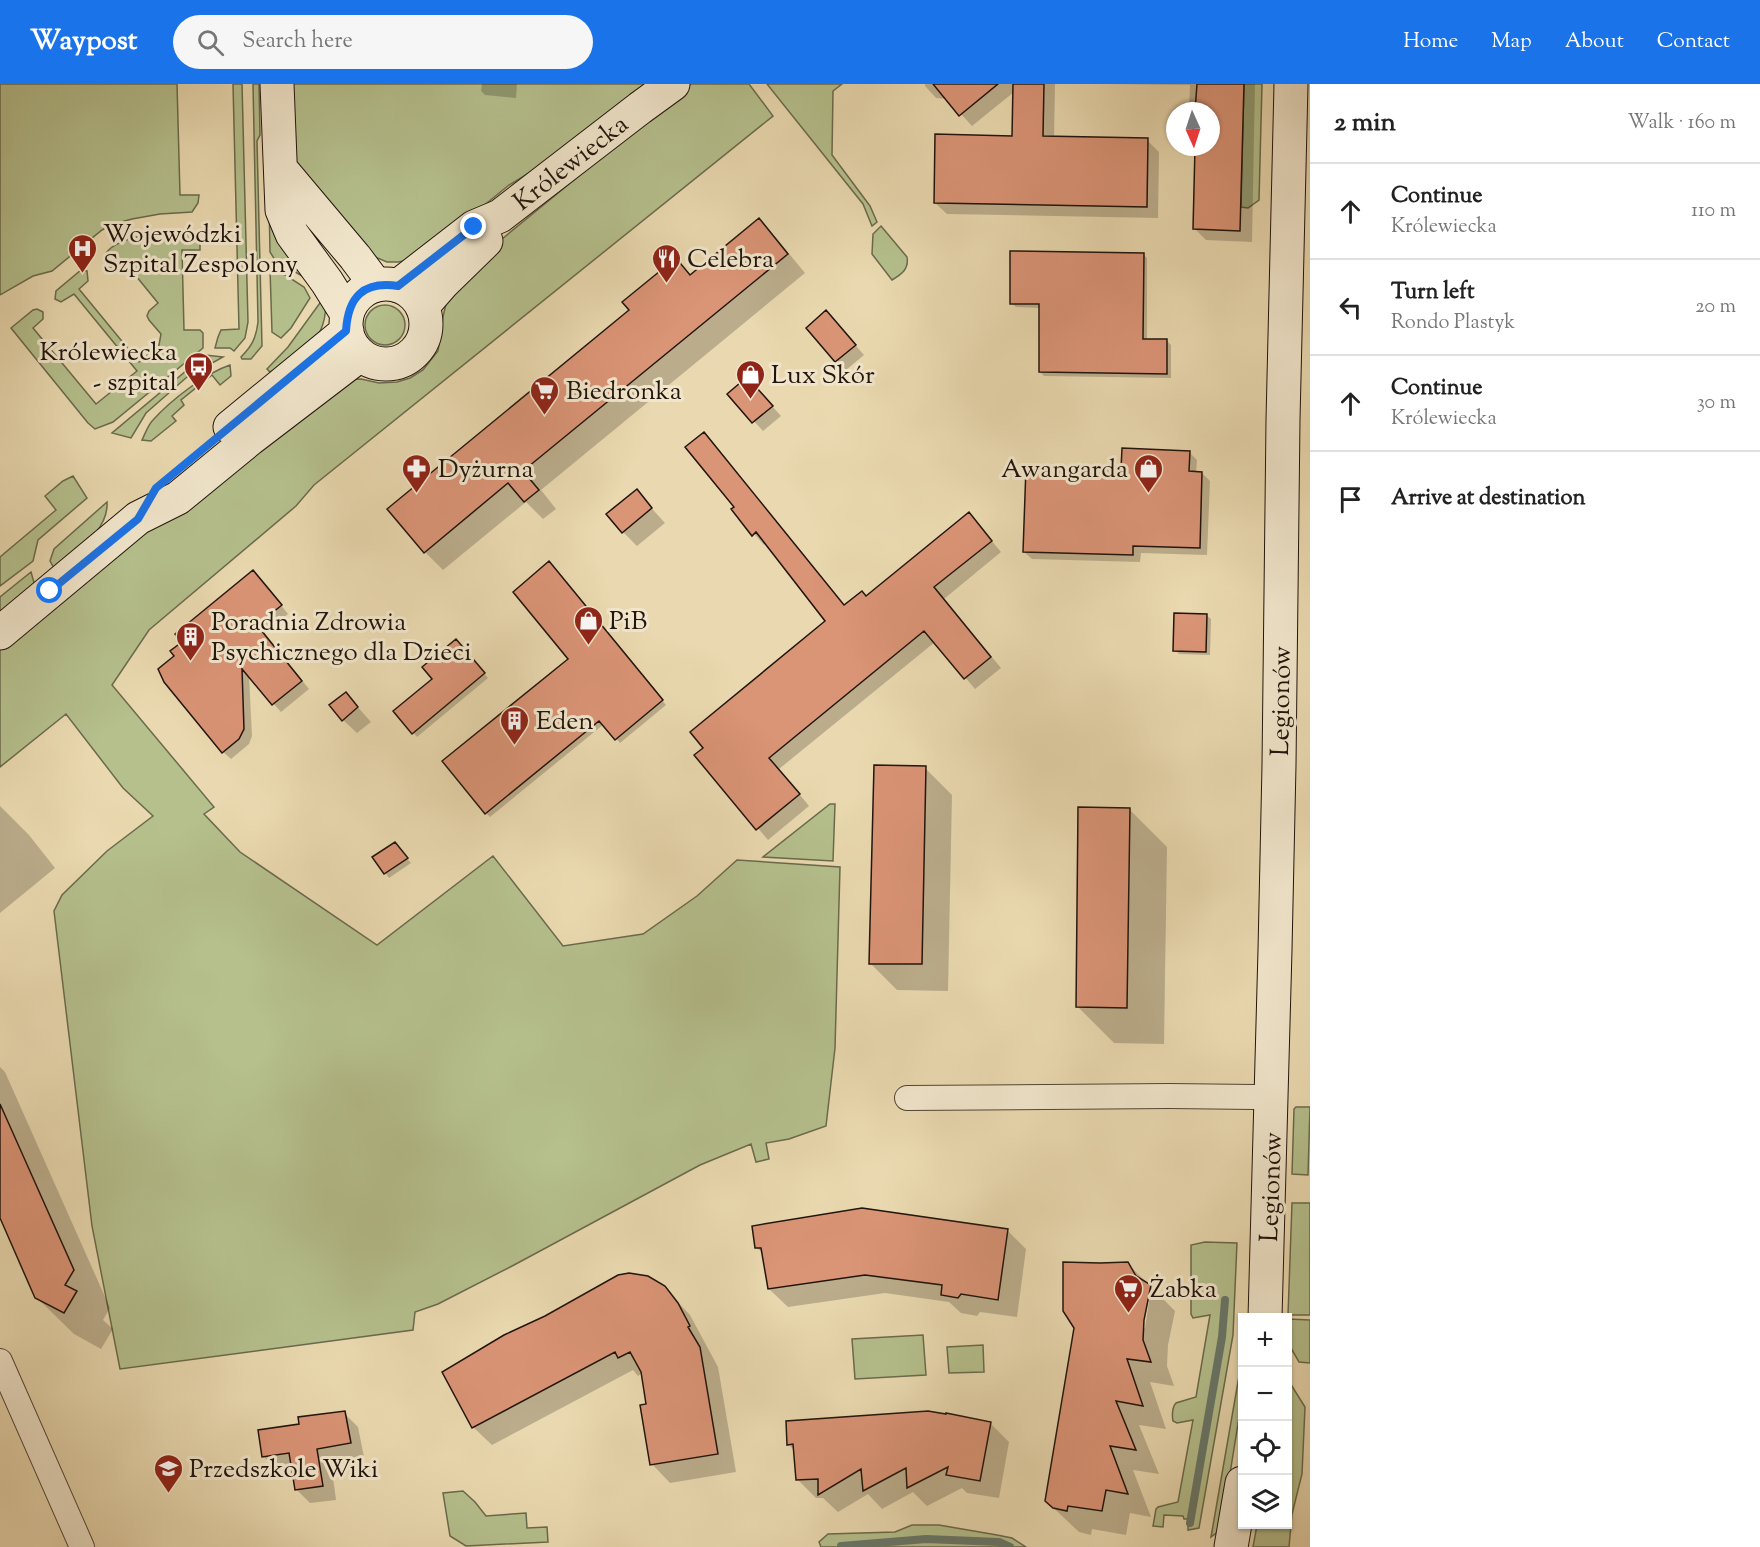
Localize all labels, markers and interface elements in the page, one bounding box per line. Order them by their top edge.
search box [173,15,593,69]
text: Waypost [30,22,137,62]
icon: search [194,26,227,59]
text: Search here [242,26,353,58]
text: Home [1403,27,1458,57]
text: Map [1491,27,1532,57]
text: About [1565,27,1624,57]
text: Contact [1657,27,1730,57]
north arrow [1166,102,1220,156]
text: 2 min [1334,105,1396,142]
street label: Królewiecka [506,107,637,221]
text: Walk · 160 m [1627,109,1736,138]
text: Continue [1391,181,1482,213]
icon: ahead [1334,195,1367,228]
text: 110 m [1691,197,1736,226]
route end [460,213,486,239]
text: Królewiecka [1391,213,1497,242]
place label: Wojewódzki Szpital Zespolony [103,217,298,284]
hospital icon: Wojewódzki Szpital Zespolony [66,232,98,274]
restaurant icon: Celebra [650,242,682,284]
place label: Celebra [687,242,774,279]
text: Turn left [1391,277,1474,309]
icon: left [1334,291,1367,324]
text: 20 m [1695,293,1736,322]
text: Rondo Plastyk [1391,309,1515,338]
place label: Królewiecka - szpital [40,335,177,402]
bus stop icon: Królewiecka - szpital [182,350,214,392]
shop icon: Lux Skór [734,358,766,400]
place label: Lux Skór [771,358,875,395]
text: Continue [1391,373,1482,405]
supermarket icon: Biedronka [529,374,561,416]
place label: Biedronka [566,374,682,411]
icon: ahead [1334,387,1367,420]
text: 30 m [1697,389,1736,418]
text: Królewiecka [1391,405,1497,434]
pharmacy icon: Dyżurna [401,452,433,494]
place label: Dyżurna [438,452,533,489]
place label: Awangarda [1001,452,1128,489]
shop icon: Awangarda [1133,452,1165,494]
icon: arrive [1334,483,1367,516]
text: Arrive at destination [1391,483,1586,515]
route start [36,577,62,603]
shop icon: PiB [572,604,604,646]
place label: PiB [609,604,647,641]
place label: Poradnia Zdrowia Psychicznego dla Dzieci [211,605,472,672]
building icon: Poradnia Zdrowia Psychicznego dla Dzieci [174,620,206,662]
street label: Legionów [1263,646,1302,756]
building icon: Eden [499,704,531,746]
place label: Eden [536,704,594,741]
street label: Legionów [1252,1131,1293,1243]
supermarket icon: Żabka [1113,1272,1145,1314]
place label: Żabka [1150,1272,1217,1309]
map controls [1238,1313,1292,1529]
button: + [1238,1313,1292,1367]
button: − [1238,1367,1292,1421]
button: locate [1238,1421,1292,1475]
school or university icon: Przedszkole Wiki [152,1452,184,1494]
place label: Przedszkole Wiki [189,1452,378,1489]
button: layers [1238,1475,1292,1529]

